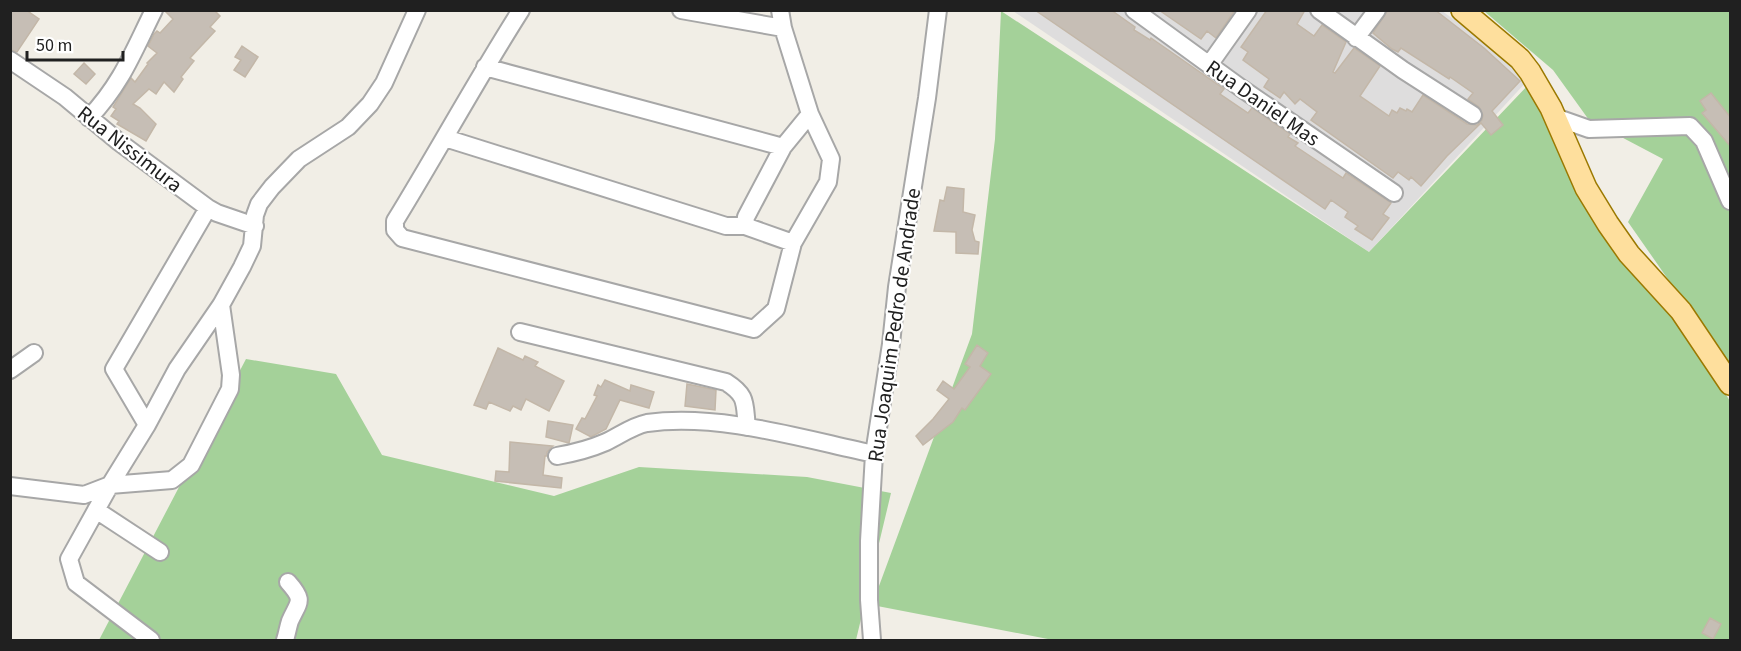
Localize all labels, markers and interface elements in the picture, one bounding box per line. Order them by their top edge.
scale bar [27,24,123,62]
text: 50 m [36,33,72,58]
street label: Rua Daniel Mas [1200,53,1326,154]
street label: Rua Nissimura [71,98,189,200]
street label: Rua Joaquim Pedro de Andrade [860,186,928,464]

